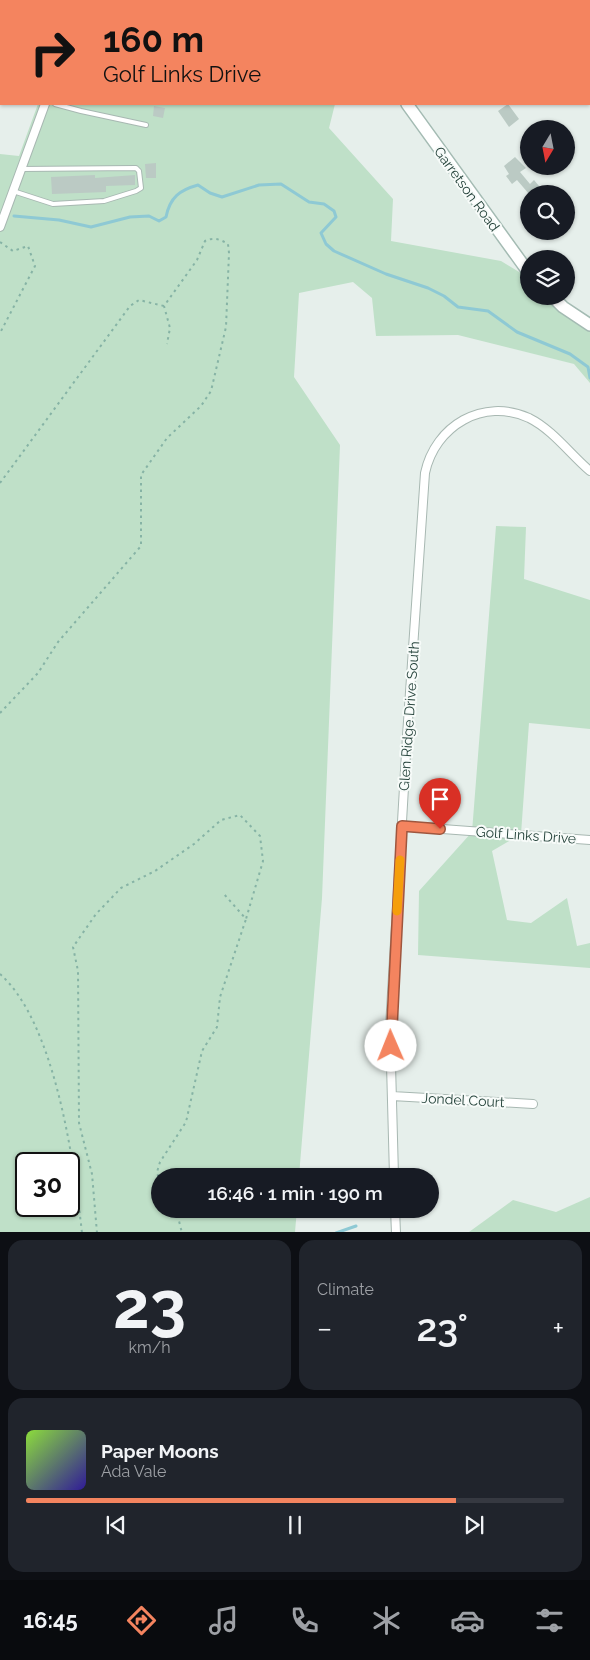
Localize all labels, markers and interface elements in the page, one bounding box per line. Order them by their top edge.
text: 160 m [103,19,204,60]
icon: right [20,20,85,85]
text: Golf Links Drive [103,61,261,87]
north arrow [520,120,575,175]
map controls [520,120,575,305]
street label: Garretson Road [431,144,503,234]
button: search [520,185,575,240]
button: layers [520,250,575,305]
street label: Glen Ridge Drive South [396,641,422,791]
pin [419,778,461,829]
icon: arrive [426,785,454,813]
street label: Golf Links Drive [475,824,577,846]
position arrow [364,1019,416,1071]
street label: Jondel Court [421,1090,505,1110]
speed limit sign: 30 [15,1152,80,1217]
text: 16:46 · 1 min · 190 m [207,1182,383,1204]
text: 23 [113,1267,186,1343]
text: Climate [317,1280,374,1299]
text: 23° [416,1305,468,1350]
text: − [317,1312,332,1345]
text: + [552,1312,564,1345]
text: km/h [128,1338,171,1357]
text: Paper Moons [101,1440,219,1462]
text: Ada Vale [101,1462,166,1481]
icon: previous [102,1511,130,1539]
icon: pause [281,1511,309,1539]
icon: next [460,1511,488,1539]
icon: directions [124,1603,159,1638]
icon: music [206,1603,241,1638]
icon: phone [287,1603,322,1638]
icon: climate [369,1603,404,1638]
icon: car [450,1603,485,1638]
icon: filters [532,1603,567,1638]
text: 16:45 [23,1607,78,1633]

